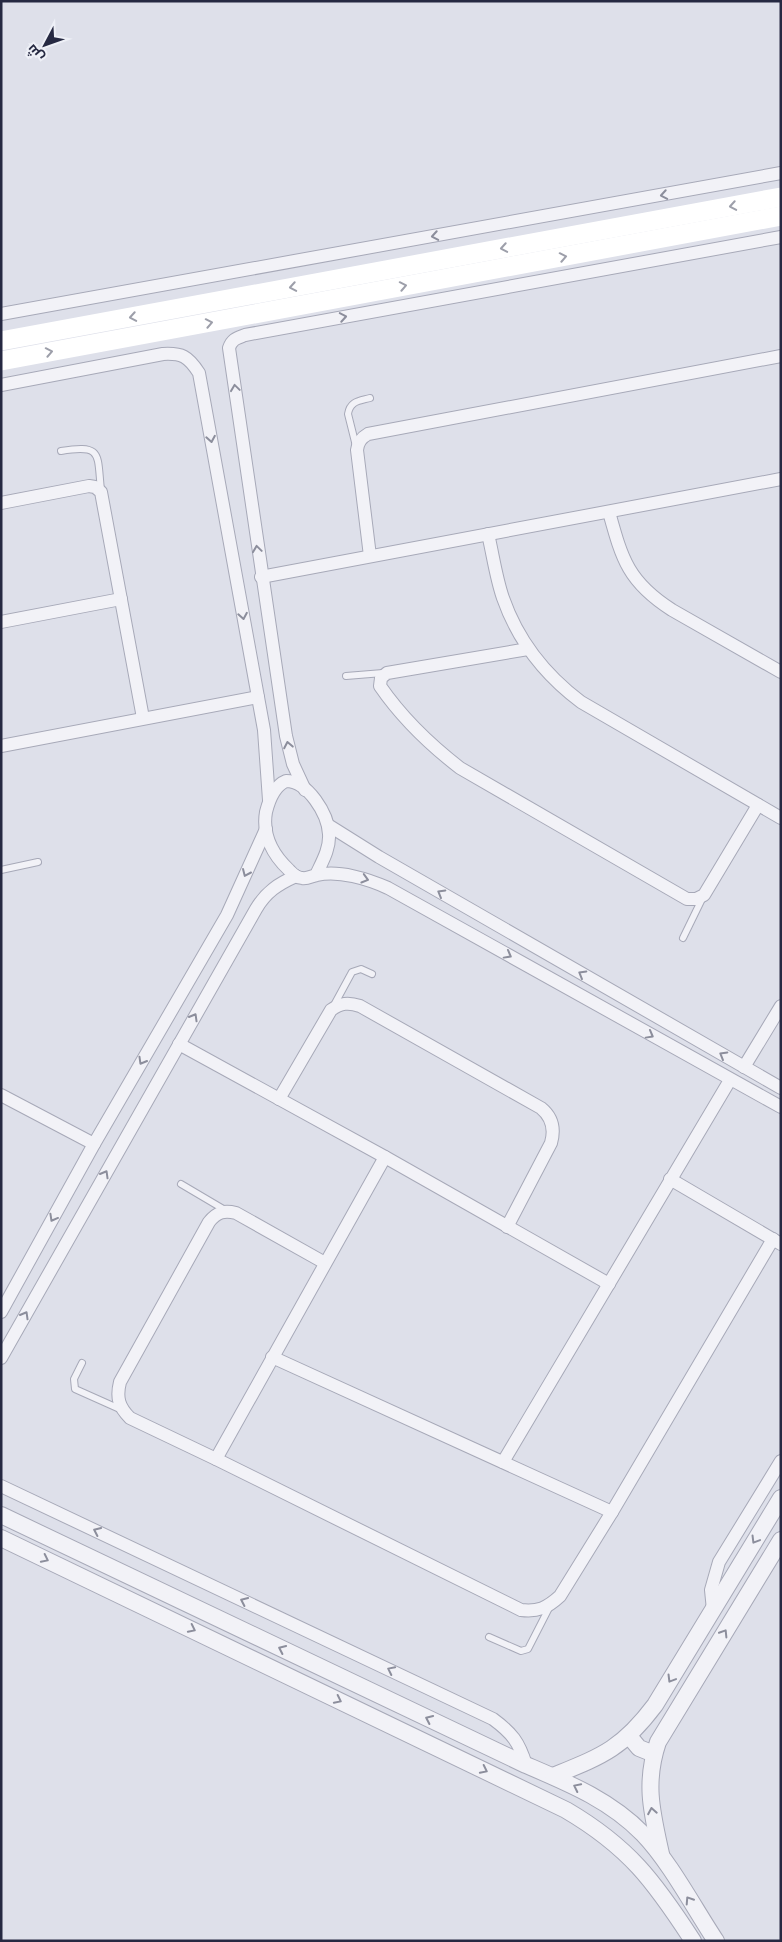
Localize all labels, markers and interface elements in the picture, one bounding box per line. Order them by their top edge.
north arrow [20,20,70,70]
text: ش [22,41,48,66]
one-way arrow [660,190,668,200]
one-way arrow [728,201,737,211]
one-way arrow [431,231,440,241]
one-way arrow [500,243,509,253]
one-way arrow [558,252,567,262]
one-way arrow [288,282,297,292]
one-way arrow [399,282,408,292]
one-way arrow [129,311,137,321]
one-way arrow [339,313,347,323]
one-way arrow [205,318,213,328]
one-way arrow [45,348,54,358]
one-way arrow [230,384,241,392]
one-way arrow [205,435,215,443]
one-way arrow [253,545,263,554]
one-way arrow [237,612,248,620]
one-way arrow [283,740,293,749]
one-way arrow [242,868,253,877]
one-way arrow [360,874,368,884]
one-way arrow [438,889,447,899]
one-way arrow [502,949,511,959]
one-way arrow [579,970,588,980]
one-way arrow [187,1014,197,1023]
one-way arrow [644,1029,653,1039]
one-way arrow [720,1051,729,1061]
one-way arrow [138,1056,148,1065]
one-way arrow [99,1170,109,1179]
one-way arrow [49,1212,59,1221]
one-way arrow [19,1312,29,1321]
one-way arrow [93,1527,102,1538]
one-way arrow [752,1534,762,1543]
one-way arrow [40,1553,49,1563]
one-way arrow [240,1596,249,1607]
one-way arrow [186,1623,195,1633]
one-way arrow [717,1629,727,1638]
one-way arrow [278,1645,287,1655]
one-way arrow [387,1666,396,1677]
one-way arrow [668,1673,678,1682]
one-way arrow [333,1694,342,1704]
one-way arrow [425,1714,434,1725]
one-way arrow [479,1764,488,1774]
one-way arrow [573,1783,582,1793]
one-way arrow [647,1806,657,1815]
one-way arrow [686,1896,695,1906]

